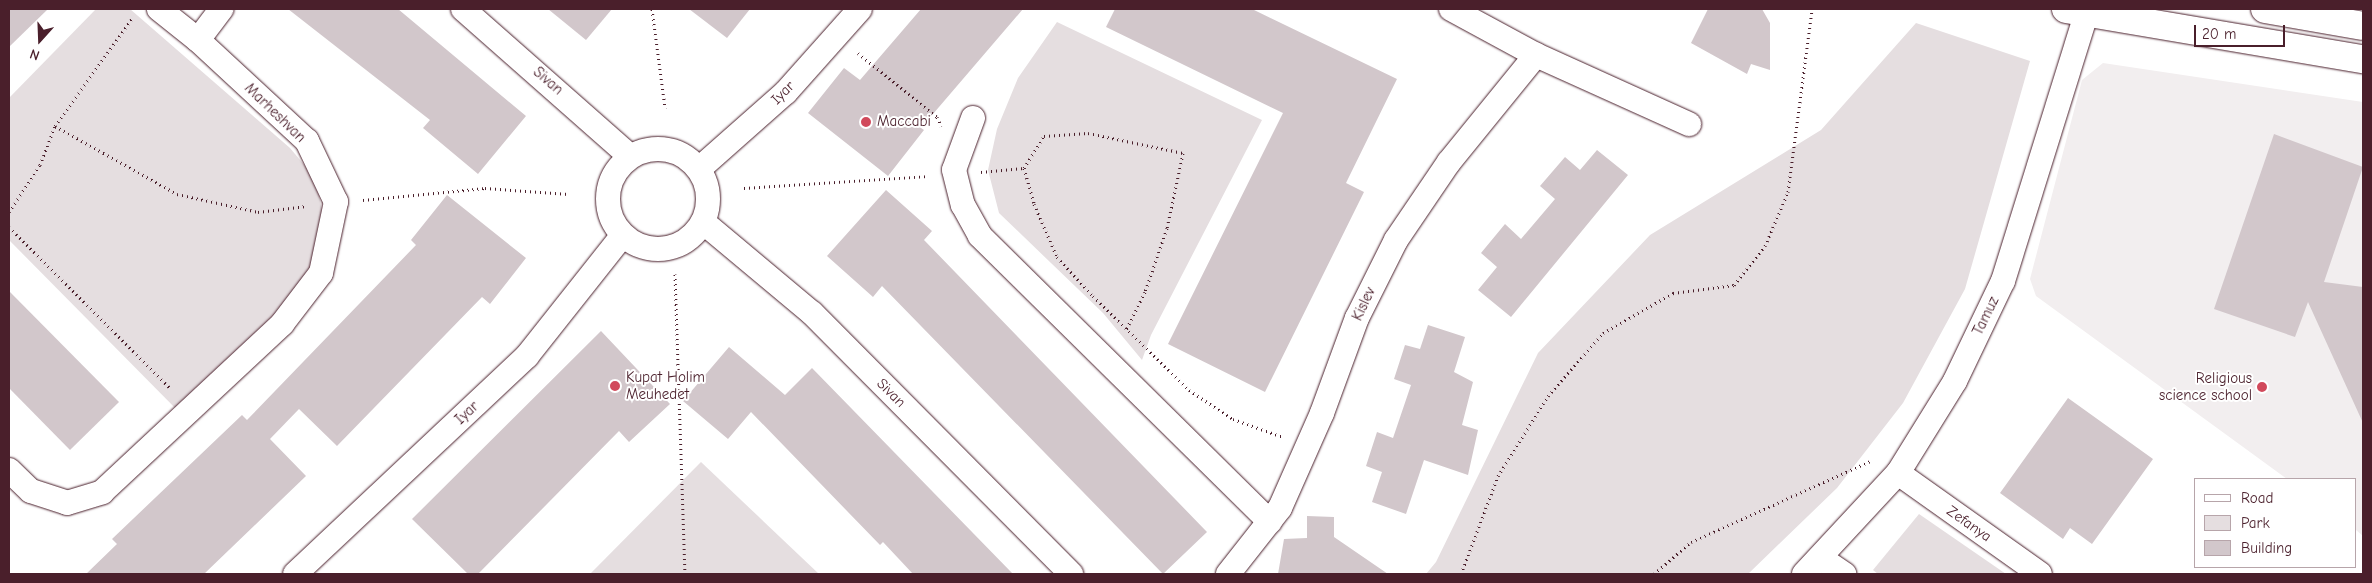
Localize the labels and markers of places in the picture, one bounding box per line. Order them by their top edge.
place label: Maccabi [877,113,931,131]
marker: Maccabi [859,115,873,129]
place label: Kupat Holim Meuhedet [626,368,705,403]
place label: Religious science school [2159,369,2252,404]
marker: Kupat Holim Meuhedet [608,379,622,393]
marker: Religious science school [2256,381,2268,393]

